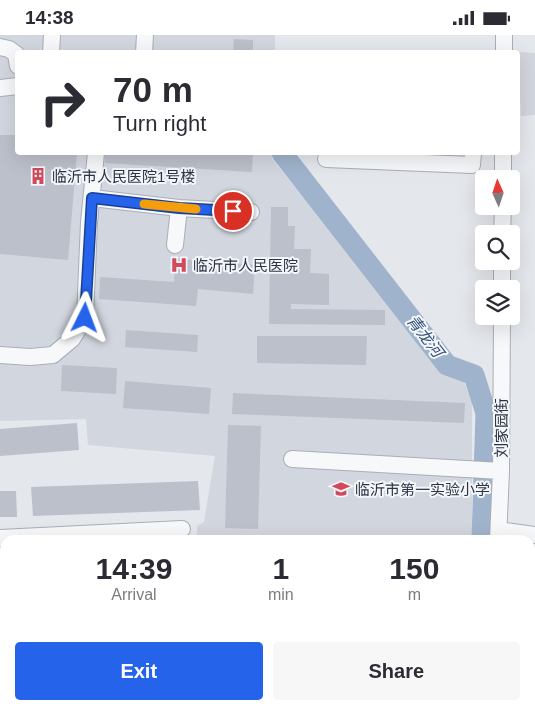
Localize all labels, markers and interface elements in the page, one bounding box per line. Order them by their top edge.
text: 14:38 [25,7,74,28]
icon: right [30,70,95,135]
text: 70 m [113,70,193,109]
text: Turn right [113,111,206,136]
building icon: 临沂市人民医院1号楼 [28,166,48,186]
place label: 临沂市人民医院1号楼 [52,168,195,185]
north arrow [475,170,520,215]
map controls [475,170,520,325]
pin [212,190,254,232]
icon: arrive [219,197,247,225]
button: search [475,225,520,270]
hospital icon: 临沂市人民医院 [169,255,189,275]
place label: 临沂市人民医院 [193,257,298,274]
button: layers [475,280,520,325]
position arrow [58,291,110,343]
water label: 青龙河 [404,312,448,363]
street label: 刘家园街 [493,398,510,458]
school or university icon: 临沂市第一实验小学 [331,479,351,499]
place label: 临沂市第一实验小学 [355,481,490,498]
text: 14:39 [96,552,172,585]
text: 1 [272,552,289,585]
text: 150 [389,552,439,585]
text: Arrival [111,586,157,603]
text: min [268,586,294,603]
text: m [408,586,421,603]
button: Exit [15,642,263,700]
button: Share [273,642,520,700]

